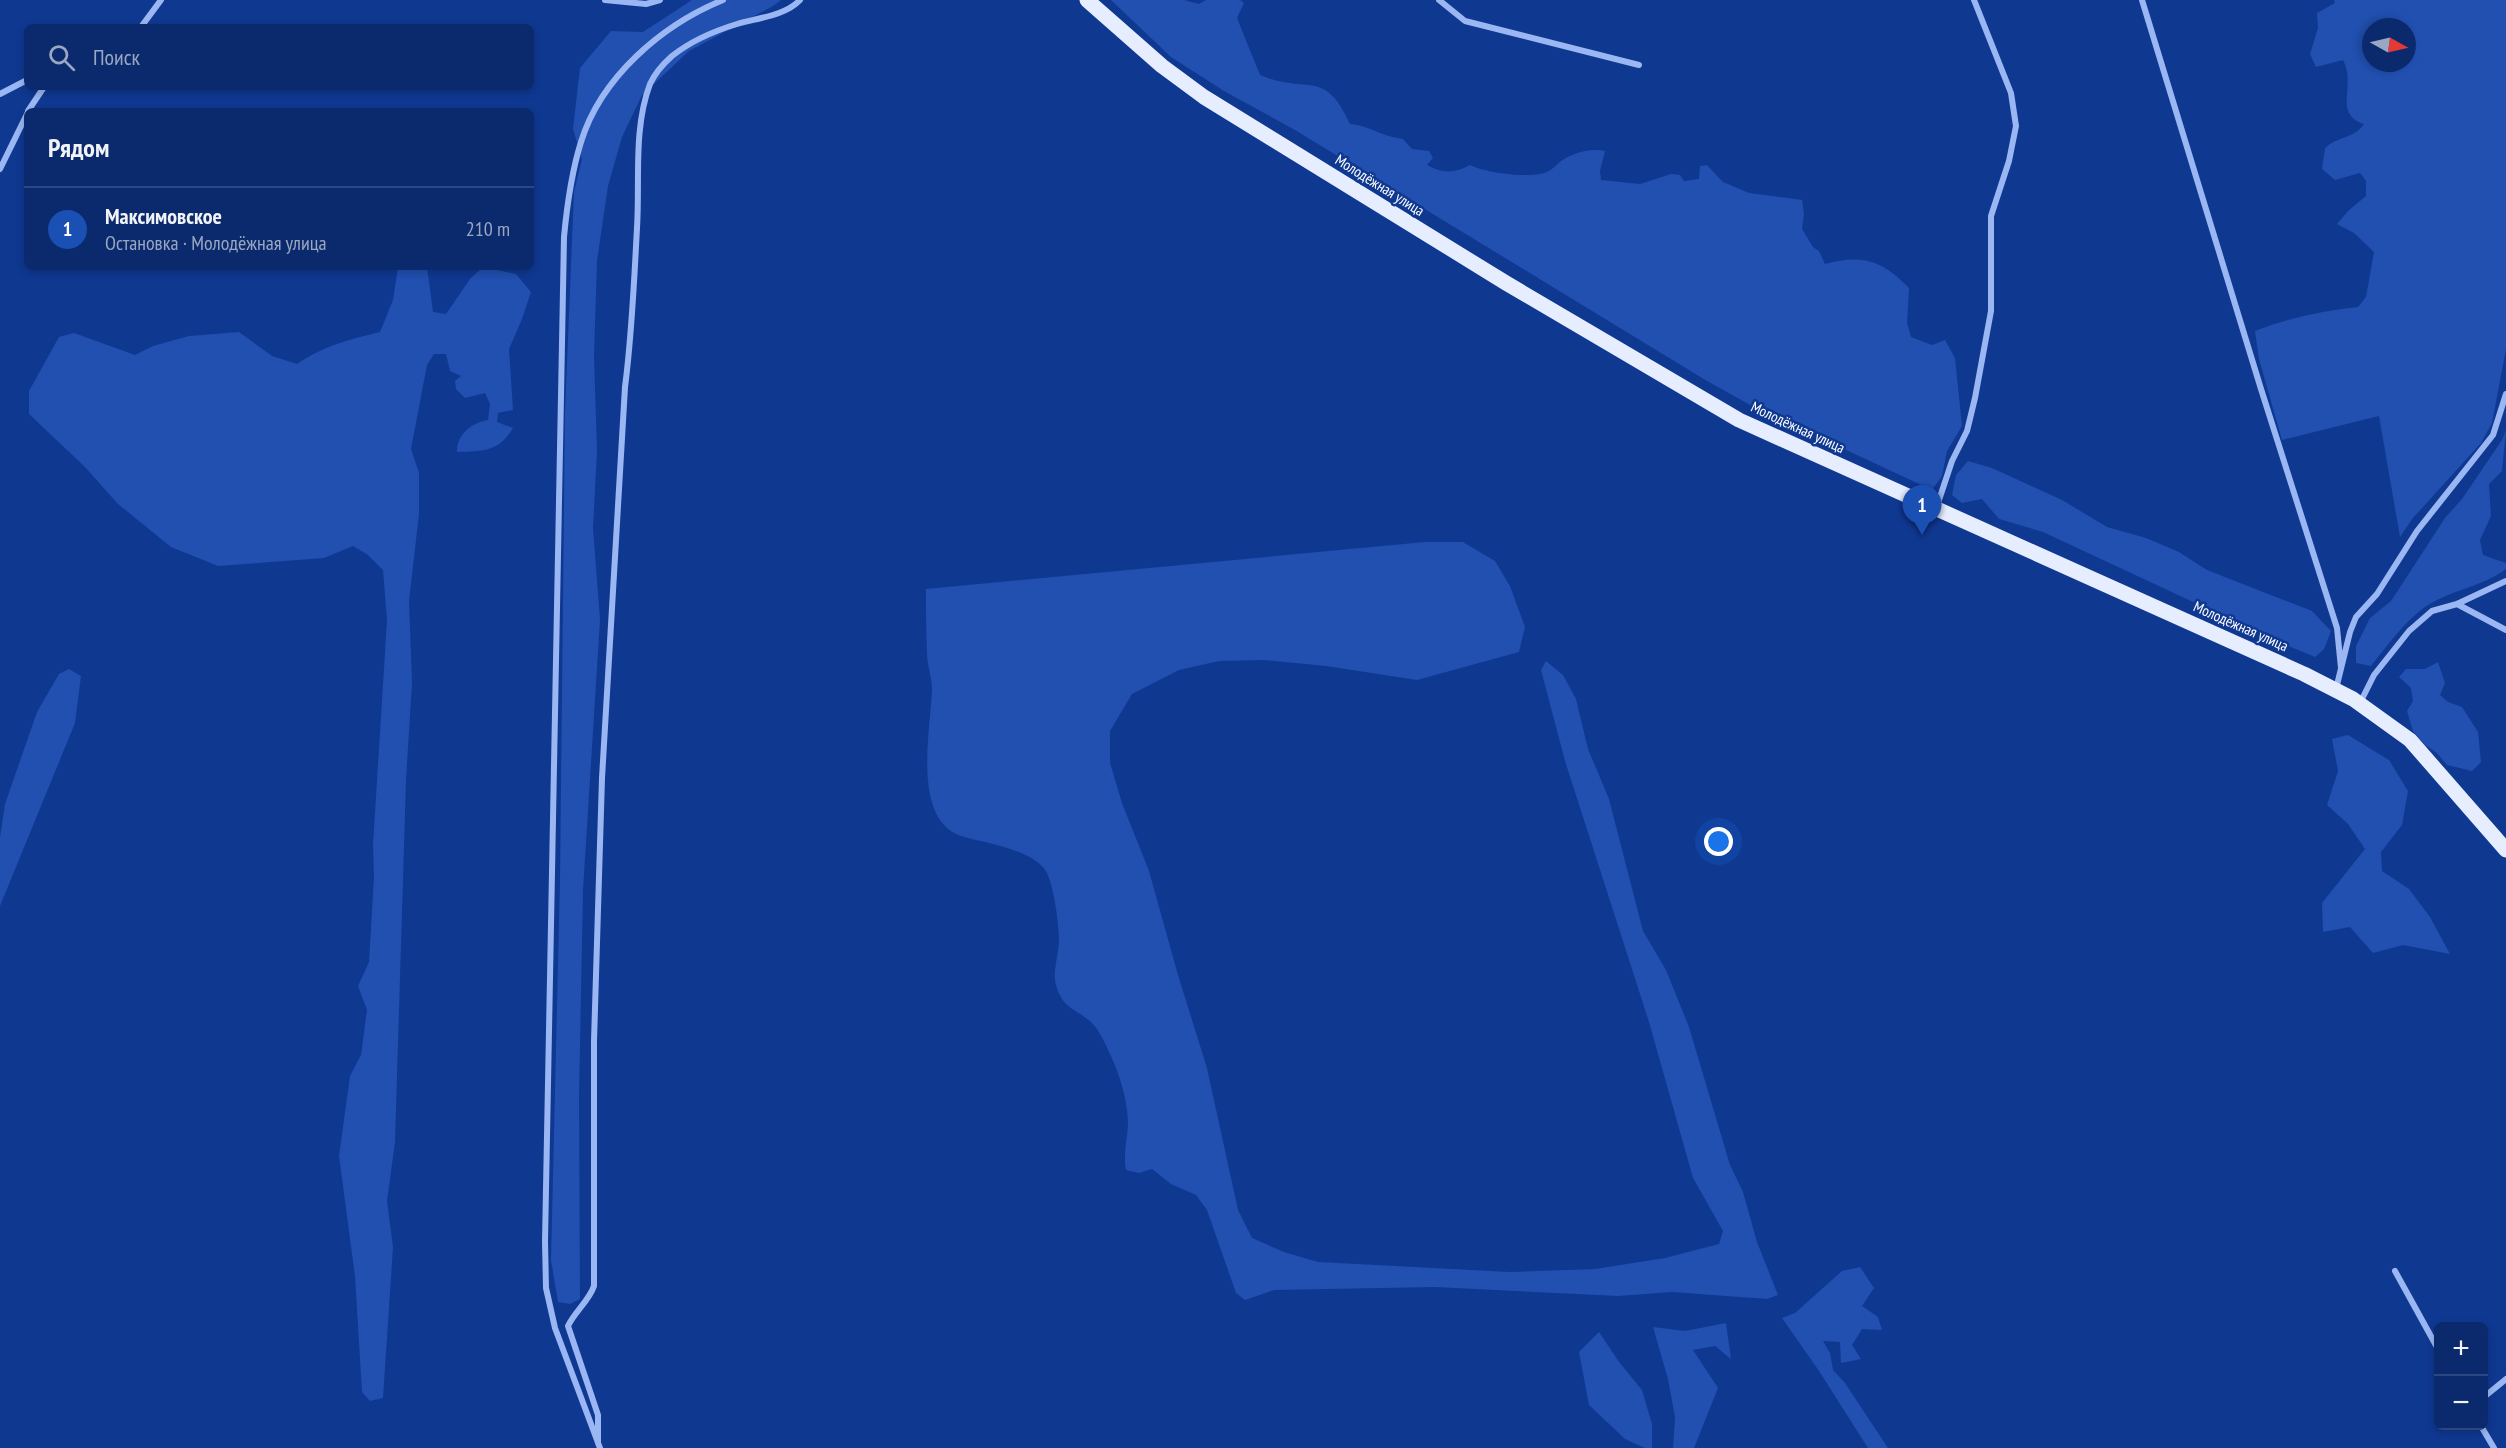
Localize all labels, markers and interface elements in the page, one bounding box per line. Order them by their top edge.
north arrow [2362,18,2416,72]
search box [24,24,534,90]
icon: search [45,41,78,74]
text: Поиск [93,43,140,71]
text: Рядом [48,131,109,164]
street label: Молодёжная улица [1332,150,1428,220]
text: Максимовское [105,202,222,230]
text: 1 [63,216,72,242]
text: 210 m [466,216,510,242]
text: Остановка · Молодёжная улица [105,230,327,256]
street label: Молодёжная улица [1748,397,1848,457]
pin: 1 [1902,486,1942,535]
street label: Молодёжная улица [2191,597,2291,655]
your location [1704,827,1733,856]
map controls [2434,1322,2488,1430]
button: + [2434,1322,2488,1376]
button: − [2434,1376,2488,1430]

